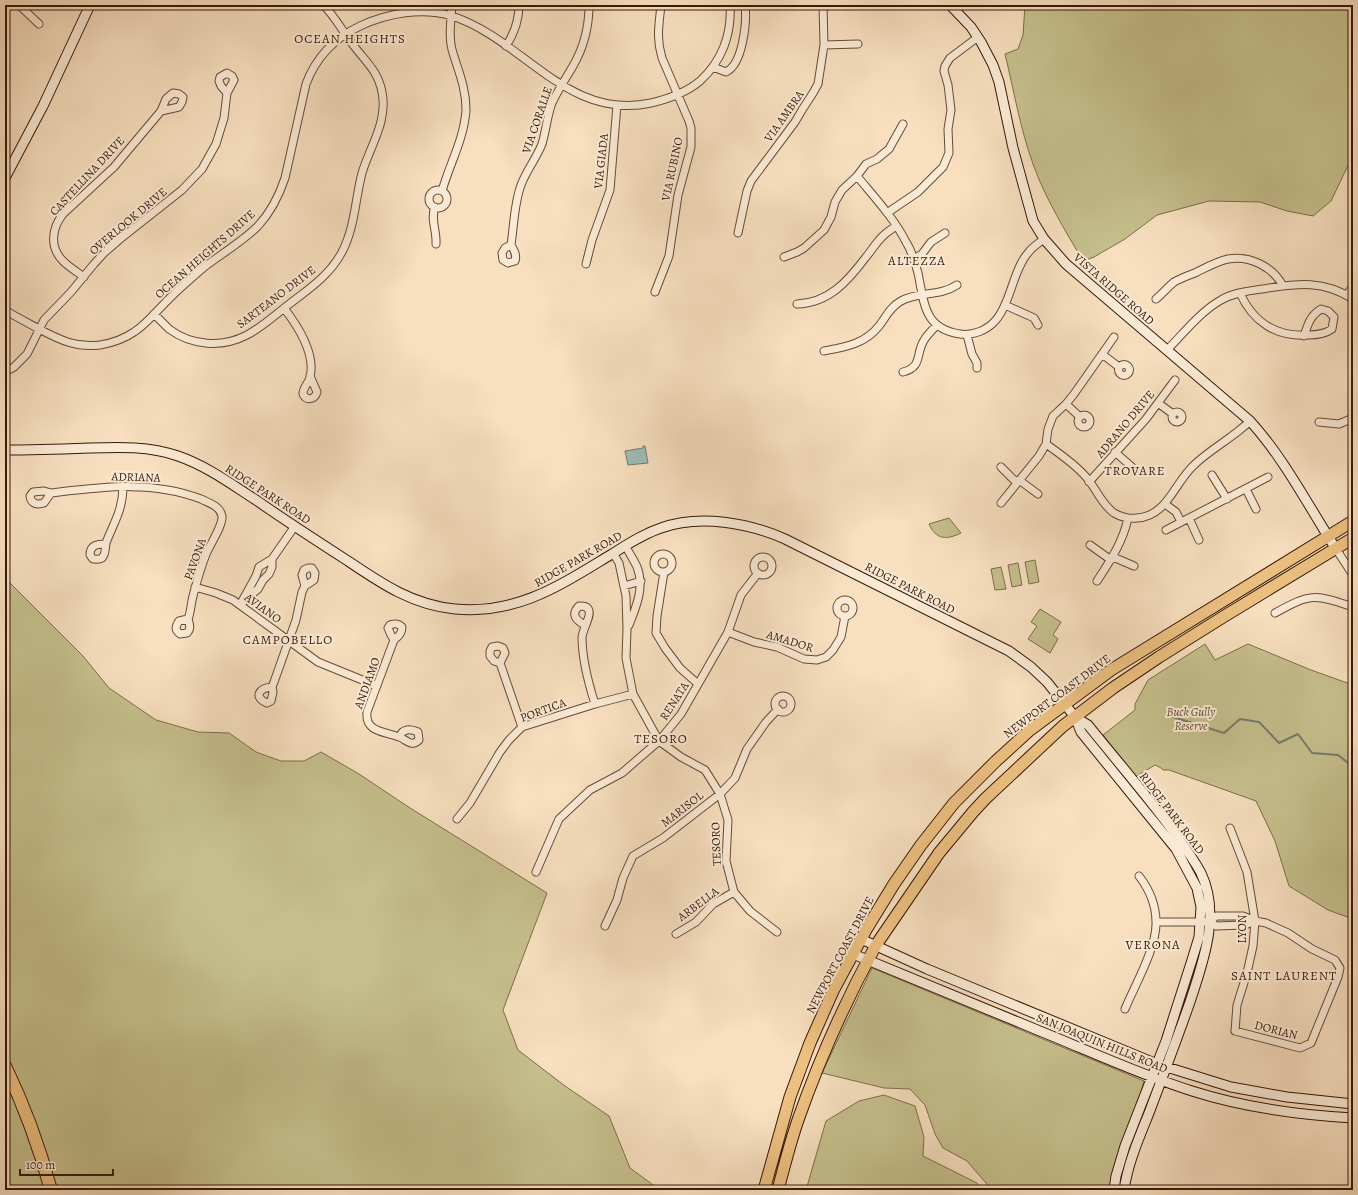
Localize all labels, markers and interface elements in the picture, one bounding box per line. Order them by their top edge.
district label: OCEAN HEIGHTS [294,30,406,47]
street label: VIA CORALLE [518,84,556,157]
street label: VIA AMBRA [760,86,808,146]
street label: VIA GIADA [590,132,612,190]
street label: CASTELLINA DRIVE [46,133,128,219]
street label: VIA RUBINO [657,136,687,203]
street label: OVERLOOK DRIVE [86,184,170,258]
street label: OCEAN HEIGHTS DRIVE [151,206,259,302]
street label: VISTA RIDGE ROAD [1069,249,1158,329]
district label: ALTEZZA [887,252,946,269]
street label: SARTEANO DRIVE [233,262,319,332]
street label: ADRANO DRIVE [1091,387,1158,462]
street label: RIDGE PARK ROAD [222,460,314,528]
district label: TROVARE [1104,462,1166,479]
street label: ADRIANA [110,468,162,486]
street label: RIDGE PARK ROAD [531,527,625,591]
street label: PAVONA [180,535,210,582]
street label: RIDGE PARK ROAD [862,558,958,618]
street label: AVIANO [241,589,285,627]
street label: AMADOR [764,626,816,656]
district label: CAMPOBELLO [243,631,333,648]
street label: NEWPORT COAST DRIVE [1000,650,1114,742]
street label: ANDIAMO [350,655,384,712]
street label: RENATA [656,678,693,723]
street label: PORTICA [518,694,569,726]
park label: Buck Gully Reserve [1167,704,1216,734]
district label: TESORO [634,730,688,747]
street label: RIDGE PARK ROAD [1136,769,1208,857]
street label: MARISOL [658,787,707,831]
street label: TESORO [707,822,725,866]
street label: ARBELLA [673,883,723,925]
street label: NEWPORT COAST DRIVE [802,894,878,1016]
street label: LYON [1234,914,1250,943]
district label: VERONA [1124,936,1181,953]
district label: SAINT LAURENT [1231,967,1337,984]
street label: SAN JOAQUIN HILLS ROAD [1034,1009,1170,1077]
street label: DORIAN [1253,1017,1300,1043]
scale bar [20,1151,113,1177]
text: 100 m [26,1157,55,1173]

